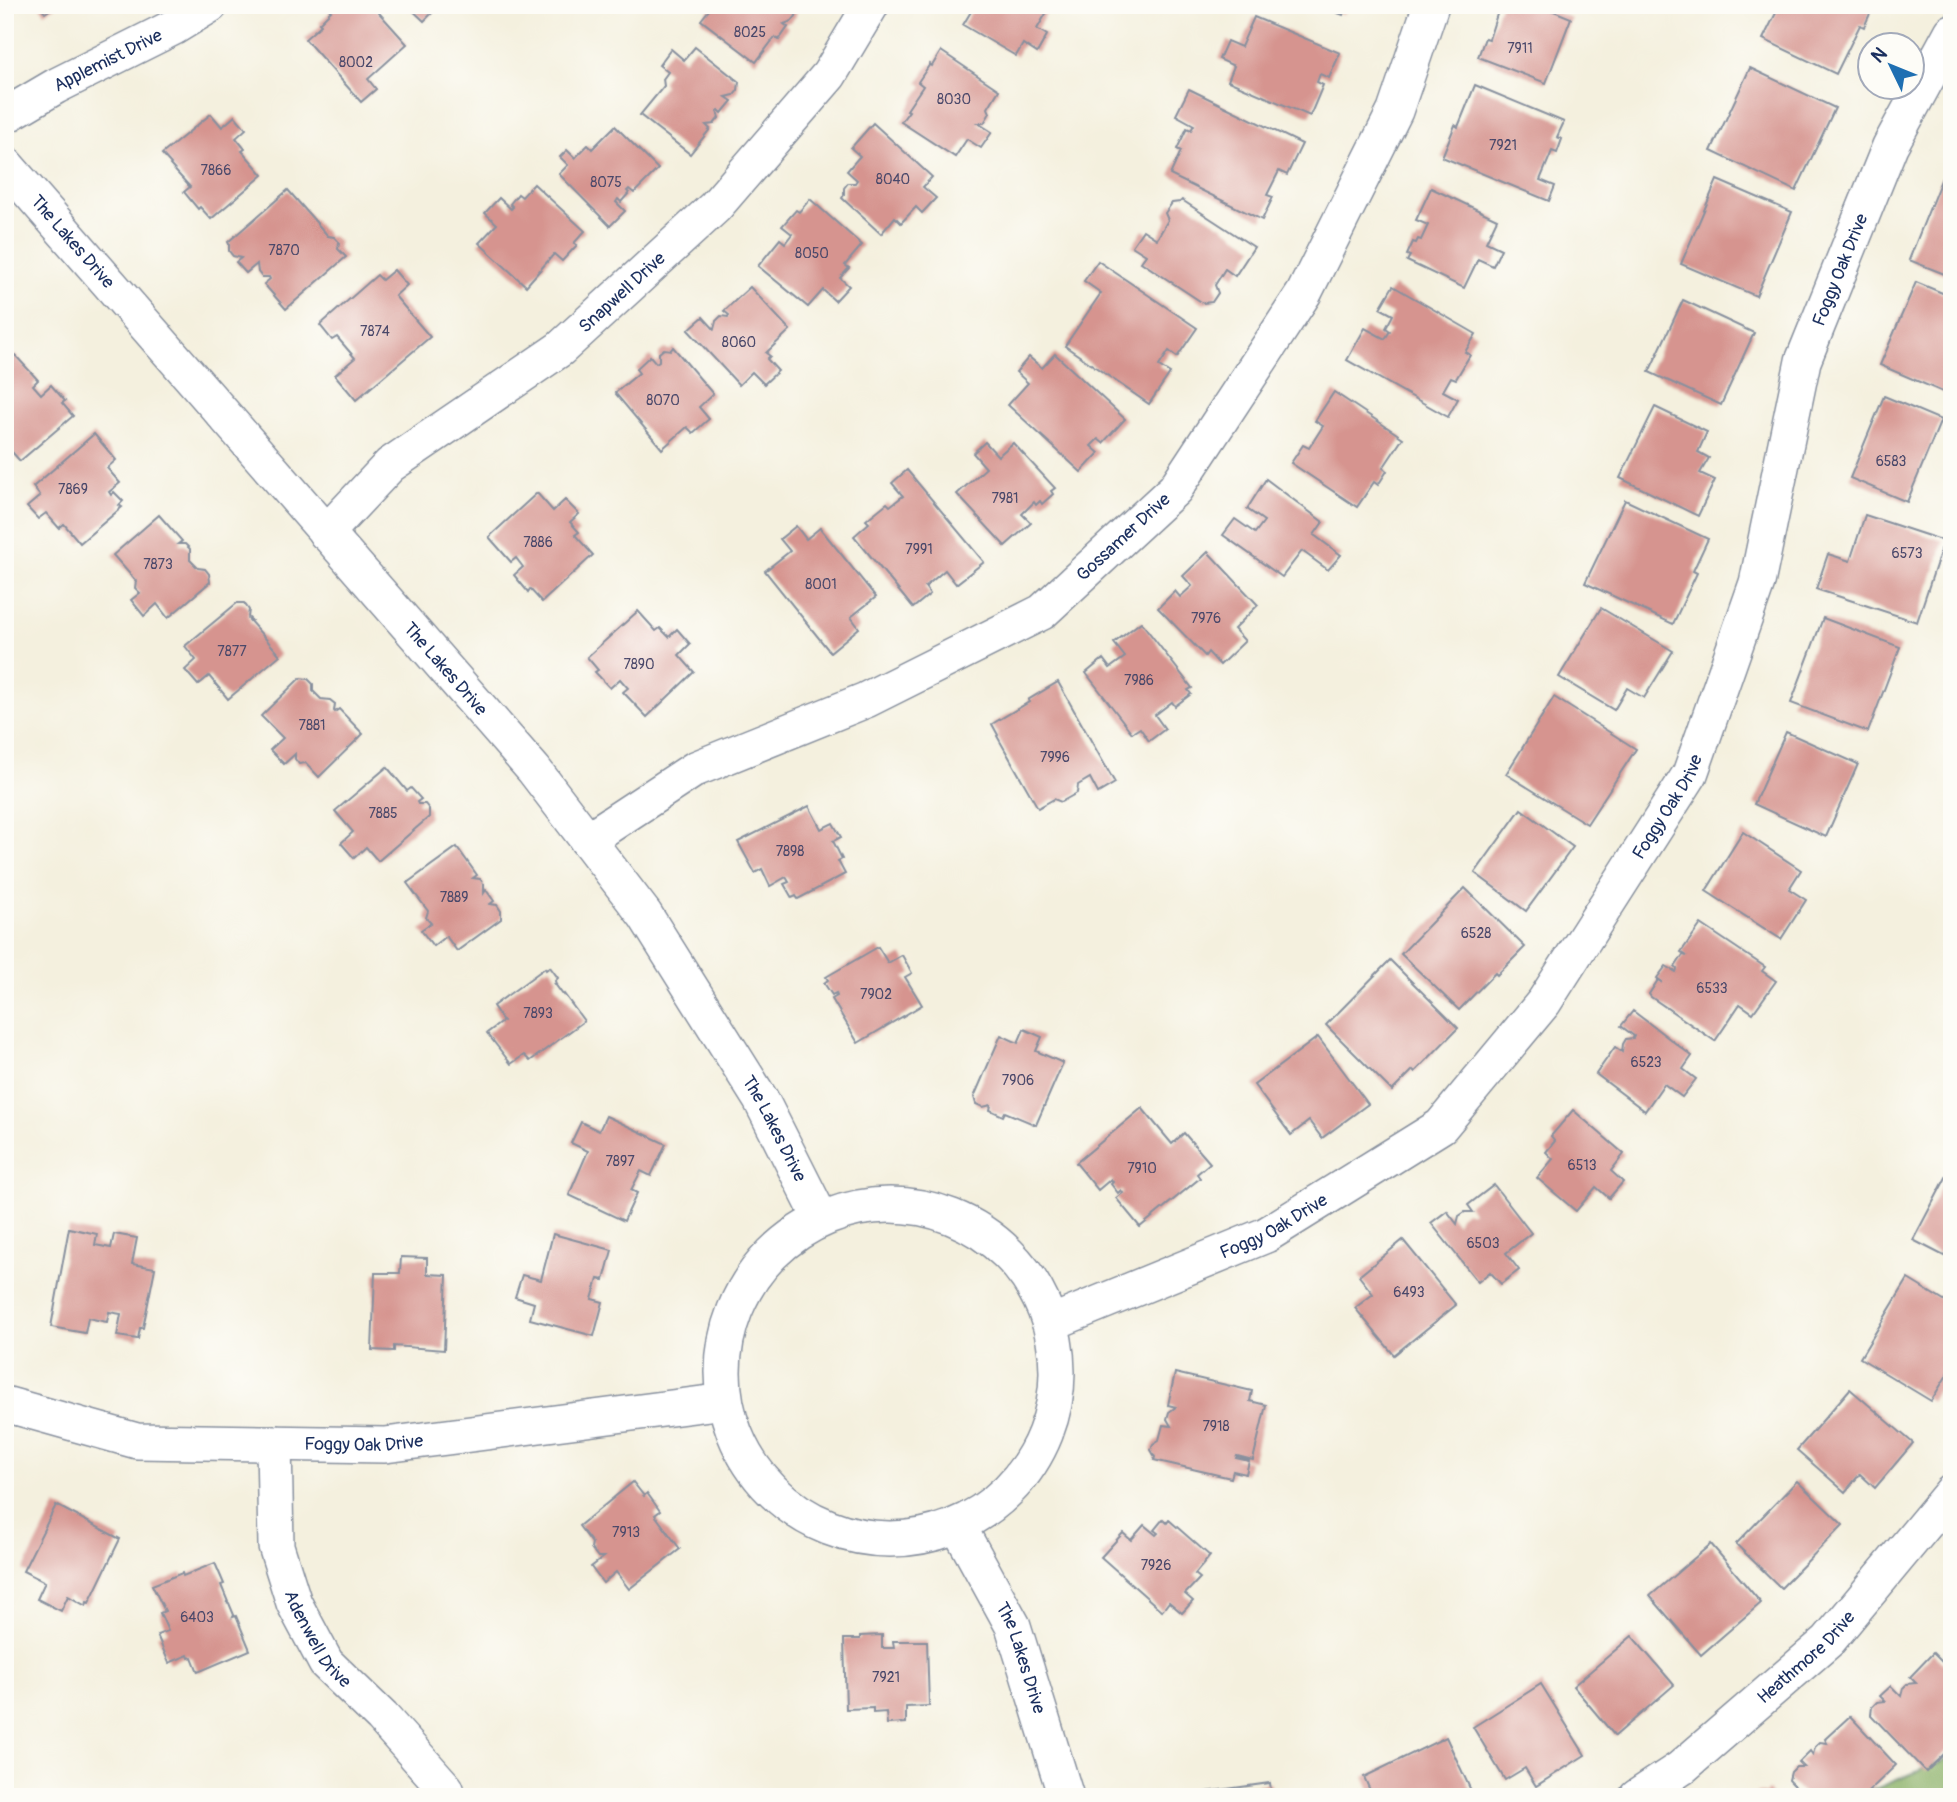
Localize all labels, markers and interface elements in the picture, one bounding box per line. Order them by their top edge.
street label: Applemist Drive [50,24,166,97]
house number: 8025 [734,24,766,41]
north arrow [1856,32,1926,102]
house number: 7911 [1507,40,1533,57]
text: N [1866,42,1893,68]
house number: 8002 [339,54,373,71]
house number: 8030 [937,91,971,108]
house number: 7921 [1489,137,1517,154]
house number: 7866 [201,162,231,179]
house number: 8040 [876,171,910,188]
house number: 8075 [590,174,622,191]
street label: The Lakes Drive [25,190,119,293]
street label: Foggy Oak Drive [1807,210,1873,329]
house number: 7870 [268,242,300,259]
house number: 8050 [795,245,829,262]
street label: Snapwell Drive [574,247,670,338]
house number: 7874 [360,323,390,340]
house number: 8060 [722,334,756,351]
house number: 8070 [646,392,680,409]
house number: 6583 [1876,453,1906,470]
house number: 7869 [58,481,88,498]
street label: Gossamer Drive [1072,488,1175,586]
house number: 7981 [991,490,1019,507]
house number: 7886 [523,534,553,551]
house number: 7991 [905,541,933,558]
house number: 6573 [1892,545,1923,562]
house number: 7873 [143,556,173,573]
house number: 8001 [805,576,837,593]
house number: 7976 [1191,610,1221,627]
street label: The Lakes Drive [398,618,492,721]
house number: 7877 [217,643,247,660]
house number: 7890 [623,656,655,673]
house number: 7986 [1124,672,1154,689]
house number: 7881 [299,717,326,734]
house number: 7996 [1040,749,1070,766]
street label: Foggy Oak Drive [1627,751,1708,864]
house number: 7885 [368,805,398,822]
house number: 7898 [776,843,804,860]
house number: 7889 [440,889,468,906]
house number: 6528 [1461,925,1491,942]
house number: 6533 [1696,980,1728,997]
house number: 7902 [860,986,892,1003]
house number: 7893 [523,1005,553,1022]
house number: 6523 [1631,1054,1662,1071]
street label: The Lakes Drive [737,1072,811,1186]
house number: 7906 [1002,1072,1034,1089]
house number: 7897 [605,1153,635,1170]
house number: 6513 [1567,1157,1597,1174]
house number: 7910 [1127,1160,1157,1177]
street label: Foggy Oak Drive [1217,1188,1332,1265]
house number: 6503 [1466,1235,1500,1252]
house number: 6493 [1393,1284,1425,1301]
house number: 7918 [1202,1418,1230,1435]
street label: Foggy Oak Drive [304,1429,425,1457]
house number: 7913 [612,1524,640,1541]
house number: 7926 [1141,1557,1171,1574]
street label: Adenwell Drive [279,1588,356,1693]
street label: The Lakes Drive [990,1598,1051,1717]
street label: Heathmore Drive [1753,1606,1860,1709]
house number: 6403 [180,1609,214,1626]
house number: 7921 [872,1669,900,1686]

